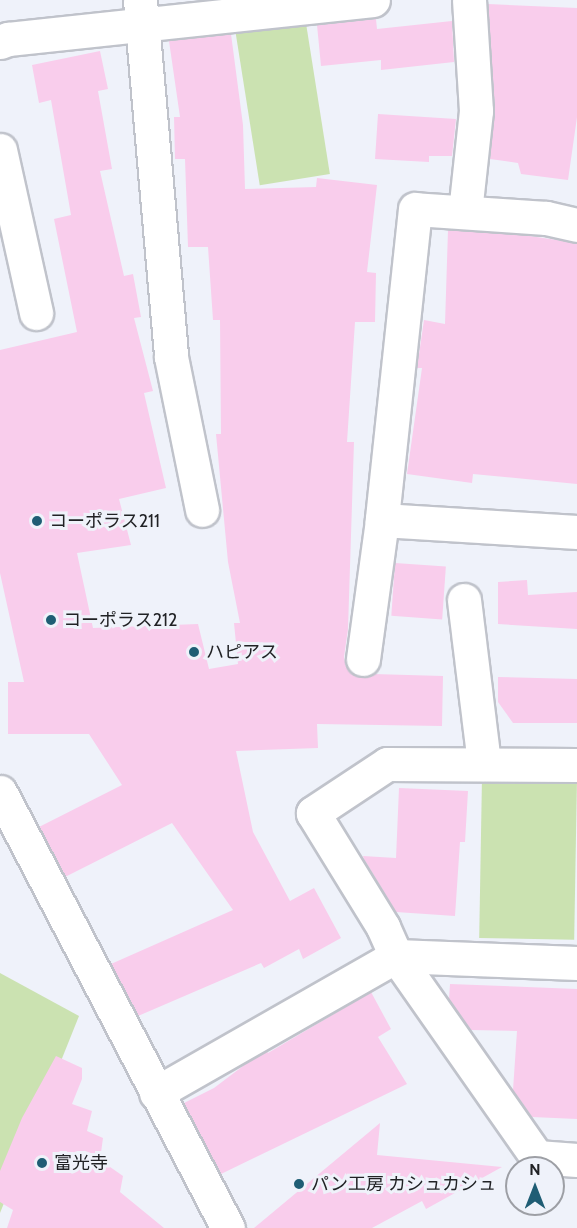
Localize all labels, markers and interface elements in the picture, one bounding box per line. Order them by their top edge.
place label: コーポラス211 [49,510,160,532]
marker: コーポラス211 [30,514,44,528]
place label: コーポラス212 [63,609,178,631]
marker: コーポラス212 [44,613,58,627]
place label: ハピアス [206,641,278,663]
marker: ハピアス [187,645,201,659]
place label: 富光寺 [54,1152,108,1174]
marker: 富光寺 [35,1156,49,1170]
north arrow [505,1156,565,1216]
text: N [529,1160,541,1179]
place label: パン工房 カシュカシュ [311,1173,495,1195]
marker: パン工房 カシュカシュ [292,1177,306,1191]

